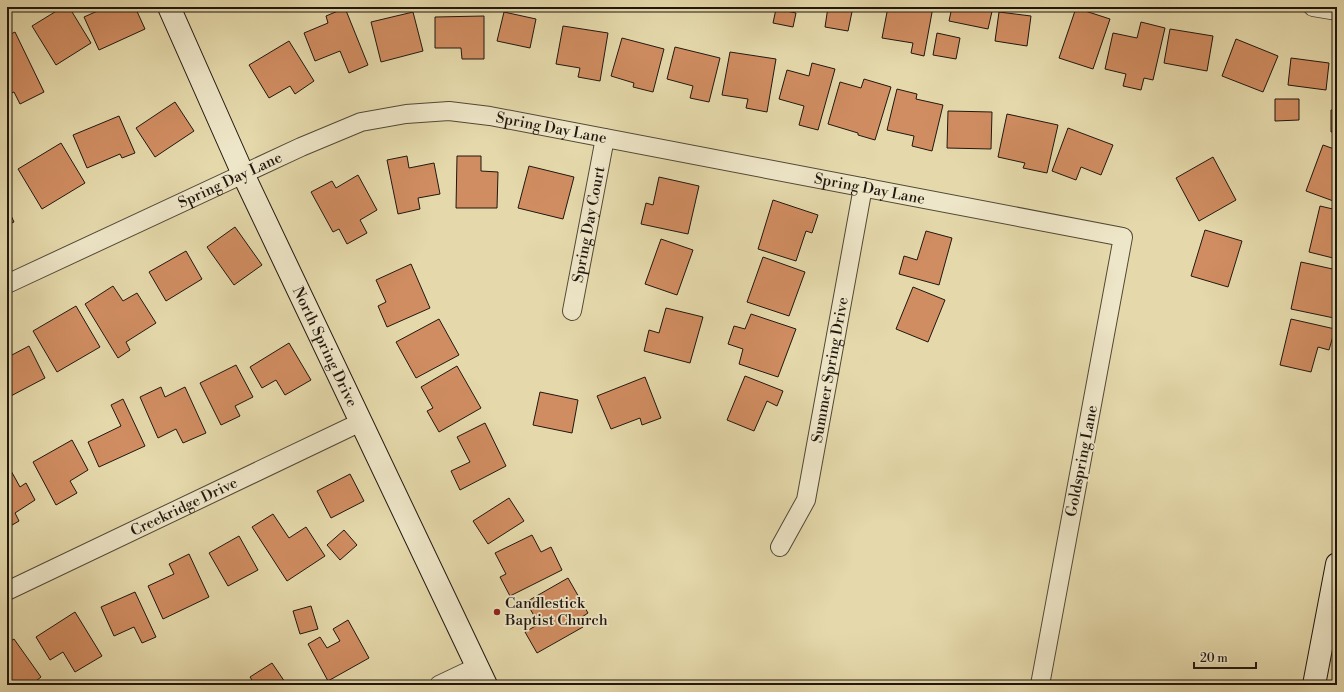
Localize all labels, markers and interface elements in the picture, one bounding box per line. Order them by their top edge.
street label: Spring Day Lane [494,108,608,148]
street label: Spring Day Lane [175,148,285,212]
street label: Spring Day Court [568,164,609,284]
street label: Spring Day Lane [813,169,927,208]
street label: North Spring Drive [288,284,362,410]
street label: Summer Spring Drive [807,296,852,444]
street label: Goldspring Lane [1062,404,1102,518]
street label: Creekridge Drive [127,473,241,540]
place label: Candlestick Baptist Church [504,594,608,630]
marker: Candlestick Baptist Church [492,607,502,617]
scale bar [1194,644,1256,670]
text: 20 m [1200,651,1228,666]

